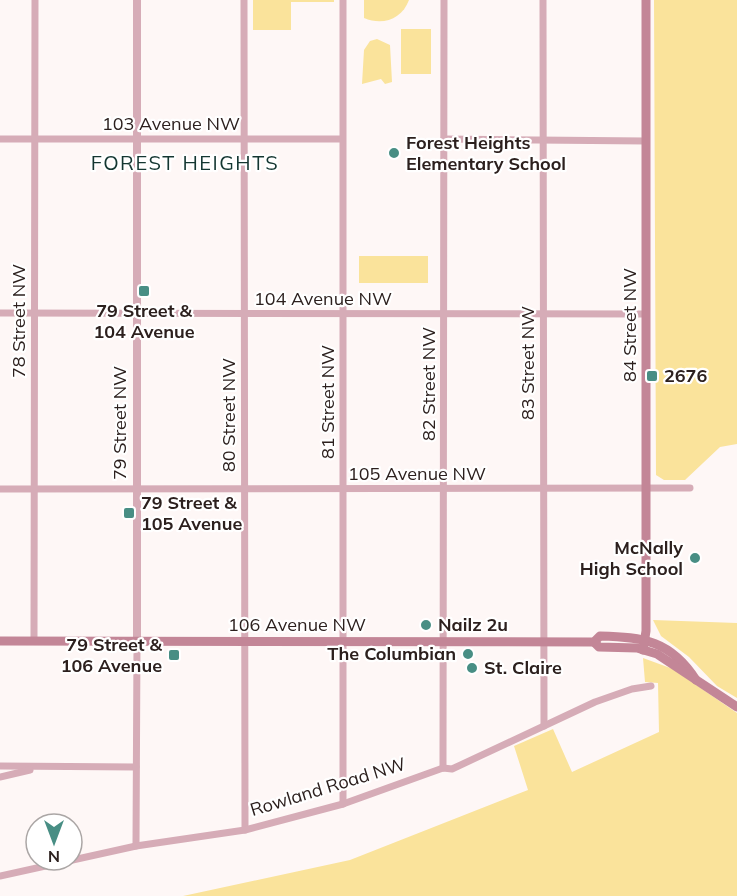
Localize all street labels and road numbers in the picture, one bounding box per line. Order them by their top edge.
street label: 103 Avenue NW [102,112,240,135]
street label: 78 Street NW [7,264,30,378]
street label: 84 Street NW [618,268,641,382]
street label: 104 Avenue NW [254,287,392,310]
street label: 83 Street NW [516,306,539,420]
street label: 82 Street NW [417,327,440,441]
street label: 81 Street NW [316,345,339,459]
street label: 80 Street NW [217,358,240,472]
street label: 79 Street NW [108,366,131,480]
street label: 105 Avenue NW [348,462,486,485]
street label: 106 Avenue NW [228,613,366,636]
street label: Rowland Road NW [247,752,408,821]

